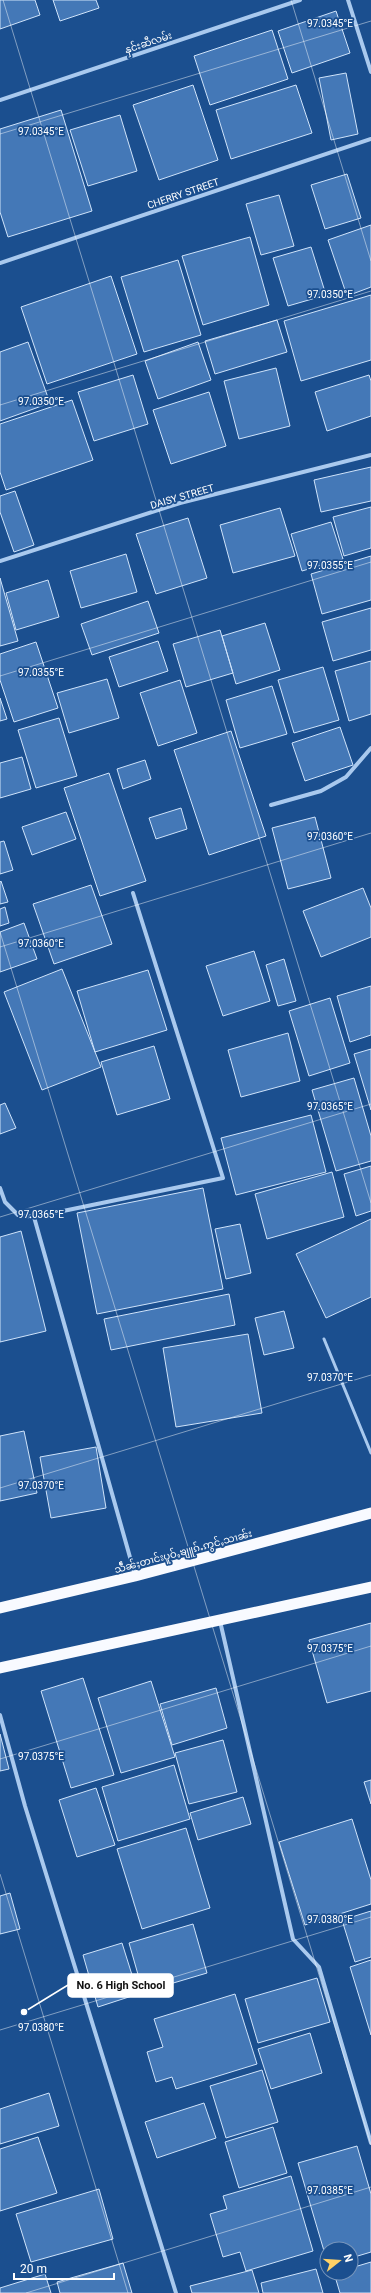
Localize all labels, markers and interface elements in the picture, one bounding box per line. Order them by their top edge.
text: 97.0345°E [307,18,353,29]
street label: နှင်းဆီလမ်း [123,28,174,58]
text: 97.0345°E [18,126,64,137]
street label: CHERRY STREET [146,176,221,211]
text: 97.0350°E [307,289,353,300]
text: 97.0350°E [18,396,64,407]
street label: DAISY STREET [149,482,215,511]
text: 97.0355°E [307,560,353,571]
text: 97.0355°E [18,667,64,678]
text: 97.0360°E [307,831,353,842]
text: 97.0360°E [18,938,64,949]
text: 97.0365°E [307,1101,353,1112]
text: 97.0365°E [18,1209,64,1220]
text: 97.0370°E [307,1372,353,1383]
text: 97.0370°E [18,1480,64,1491]
street label: သဵႅၼ်ႈတၢင်းပူဝ်ႇၶျူၵ်ႉဢွင်ႇသၢၼ်း [113,1526,254,1578]
text: 97.0375°E [307,1643,353,1654]
text: 97.0375°E [18,1751,64,1762]
text: 97.0380°E [307,1914,353,1925]
callout: No. 6 High School [68,1974,173,1997]
text: No. 6 High School [77,1979,165,1992]
text: 97.0380°E [18,2022,64,2033]
text: 97.0385°E [307,2185,353,2196]
north arrow [319,2241,359,2281]
text: N [341,2253,356,2264]
scale bar [14,2255,114,2281]
text: 20 m [20,2262,47,2276]

